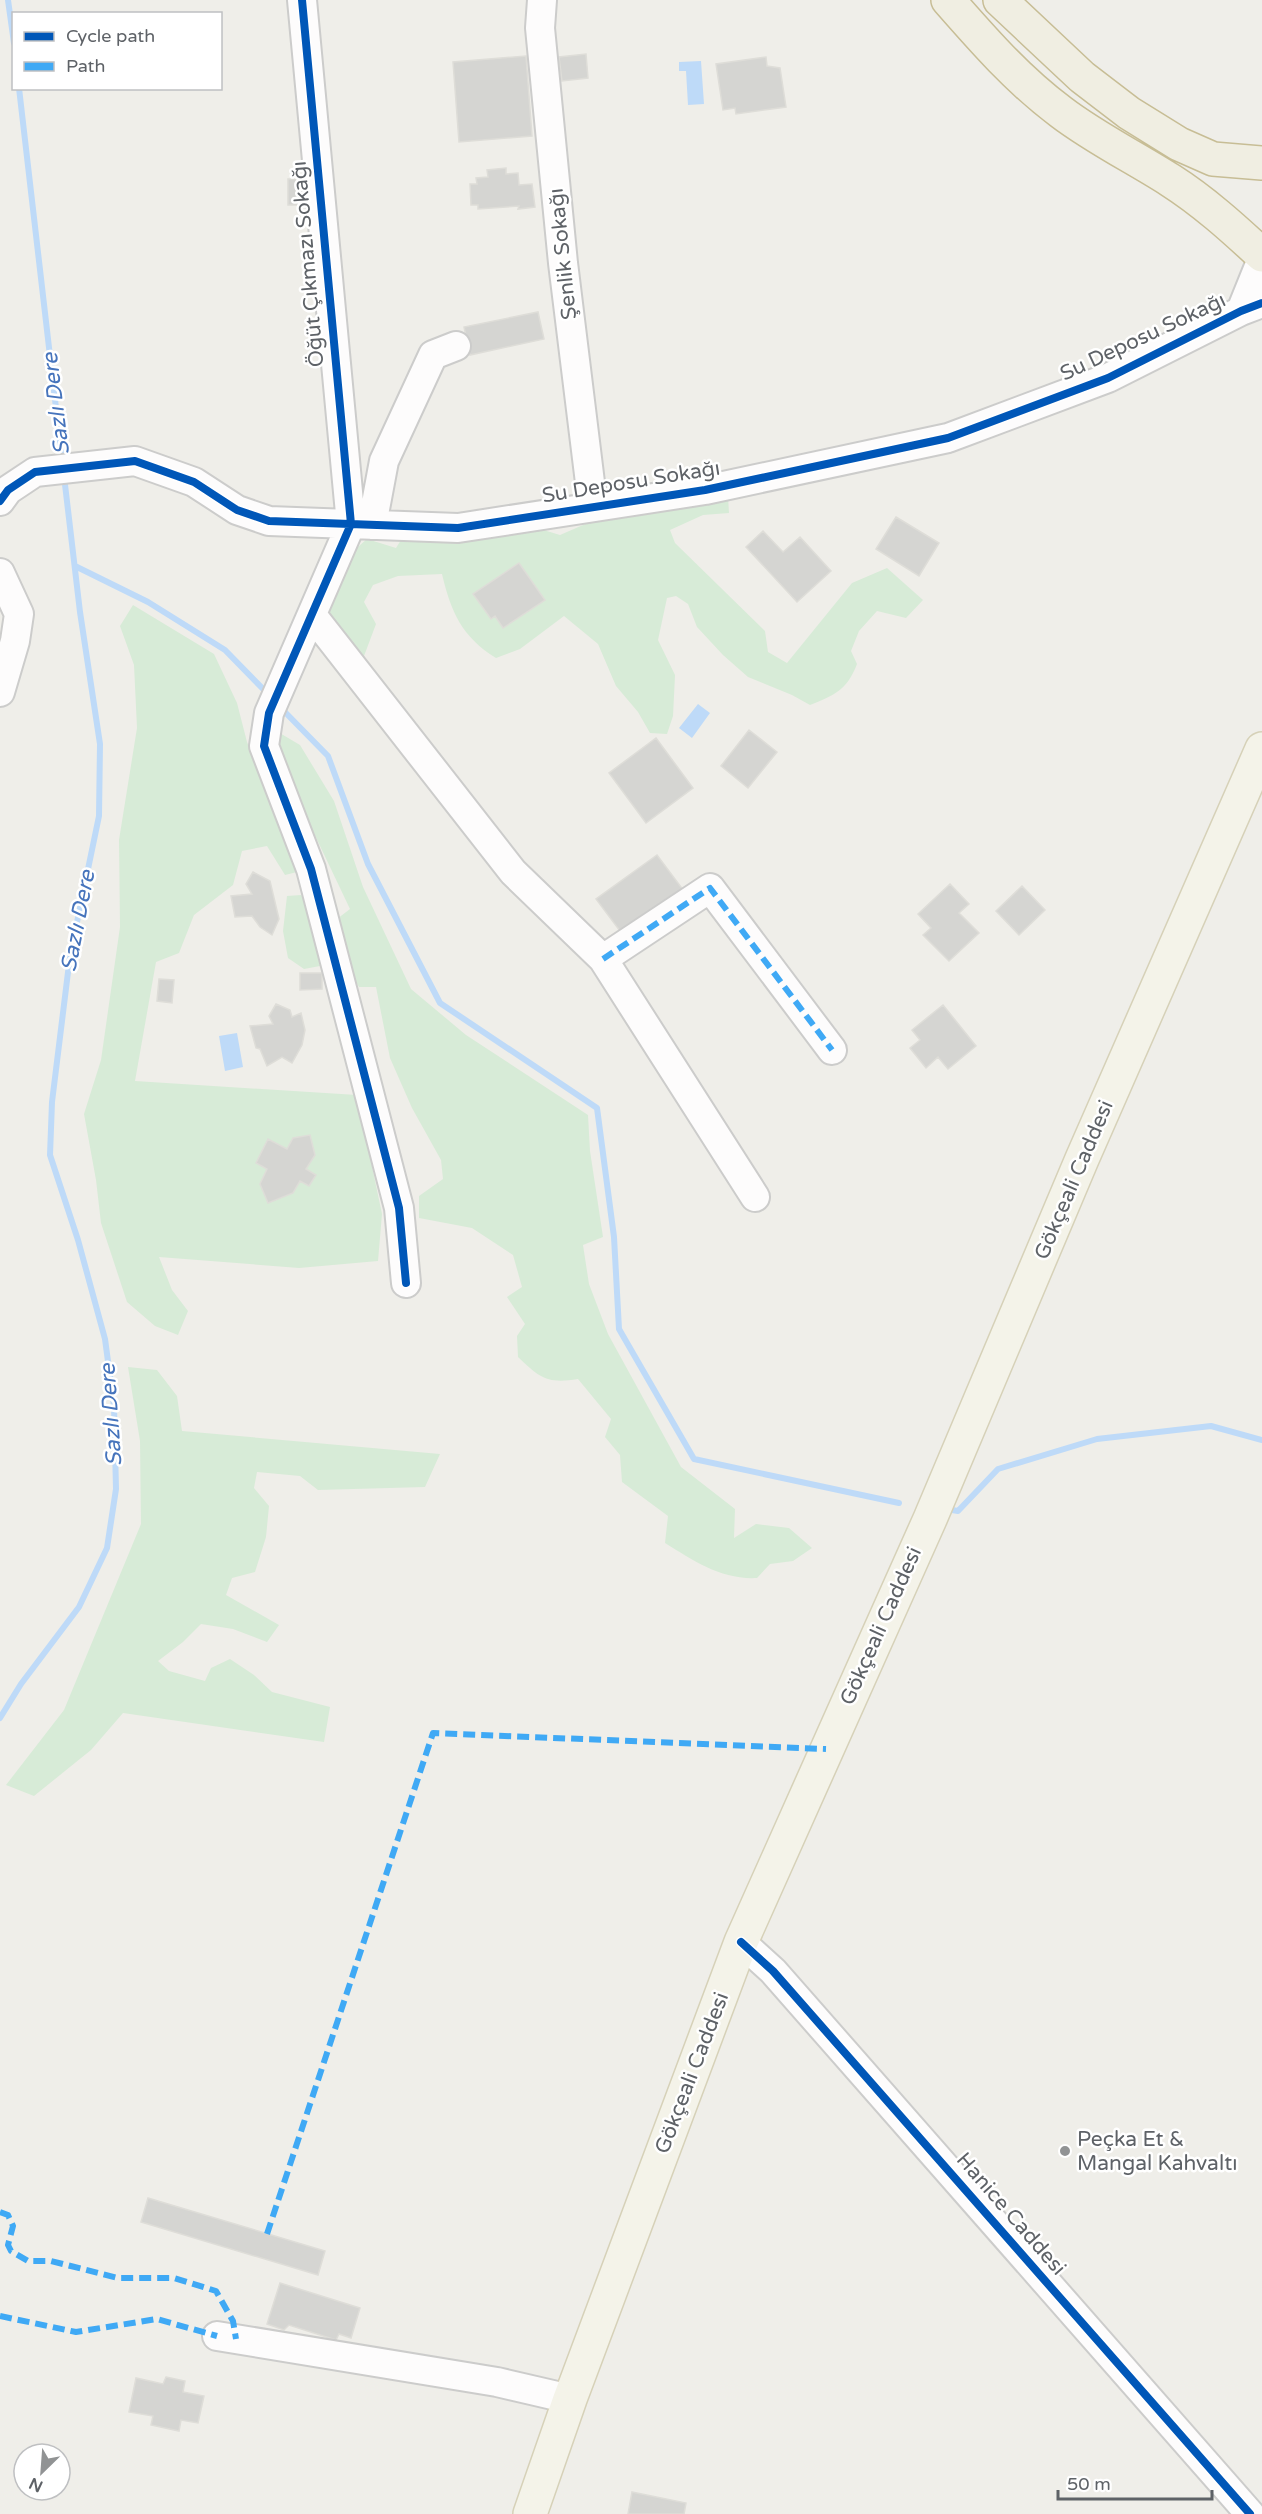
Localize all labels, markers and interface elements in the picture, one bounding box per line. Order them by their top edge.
legend [12,12,222,90]
text: Cycle path [66,25,155,47]
text: Path [66,55,105,77]
street label: Öğüt Çıkmazı Sokağı [287,160,329,368]
street label: Şenlik Sokağı [544,187,582,321]
street label: Su Deposu Sokağı [1056,288,1230,386]
water label: Sazlı Dere [37,350,75,457]
street label: Su Deposu Sokağı [540,456,722,508]
water label: Sazlı Dere [55,867,101,974]
street label: Gökçeali Caddesi [1029,1097,1119,1263]
water label: Sazlı Dere [94,1361,128,1467]
street label: Gökçeali Caddesi [835,1543,927,1709]
street label: Gökçeali Caddesi [650,1989,734,2157]
place label: Peçka Et & Mangal Kahvaltı [1077,2127,1237,2176]
marker: Peçka Et & Mangal Kahvaltı [1058,2144,1072,2158]
street label: Hanice Caddesi [951,2148,1071,2280]
north arrow [12,2442,72,2502]
scale bar [1058,2463,1212,2501]
text: N [26,2473,46,2496]
text: 50 m [1067,2473,1111,2495]

